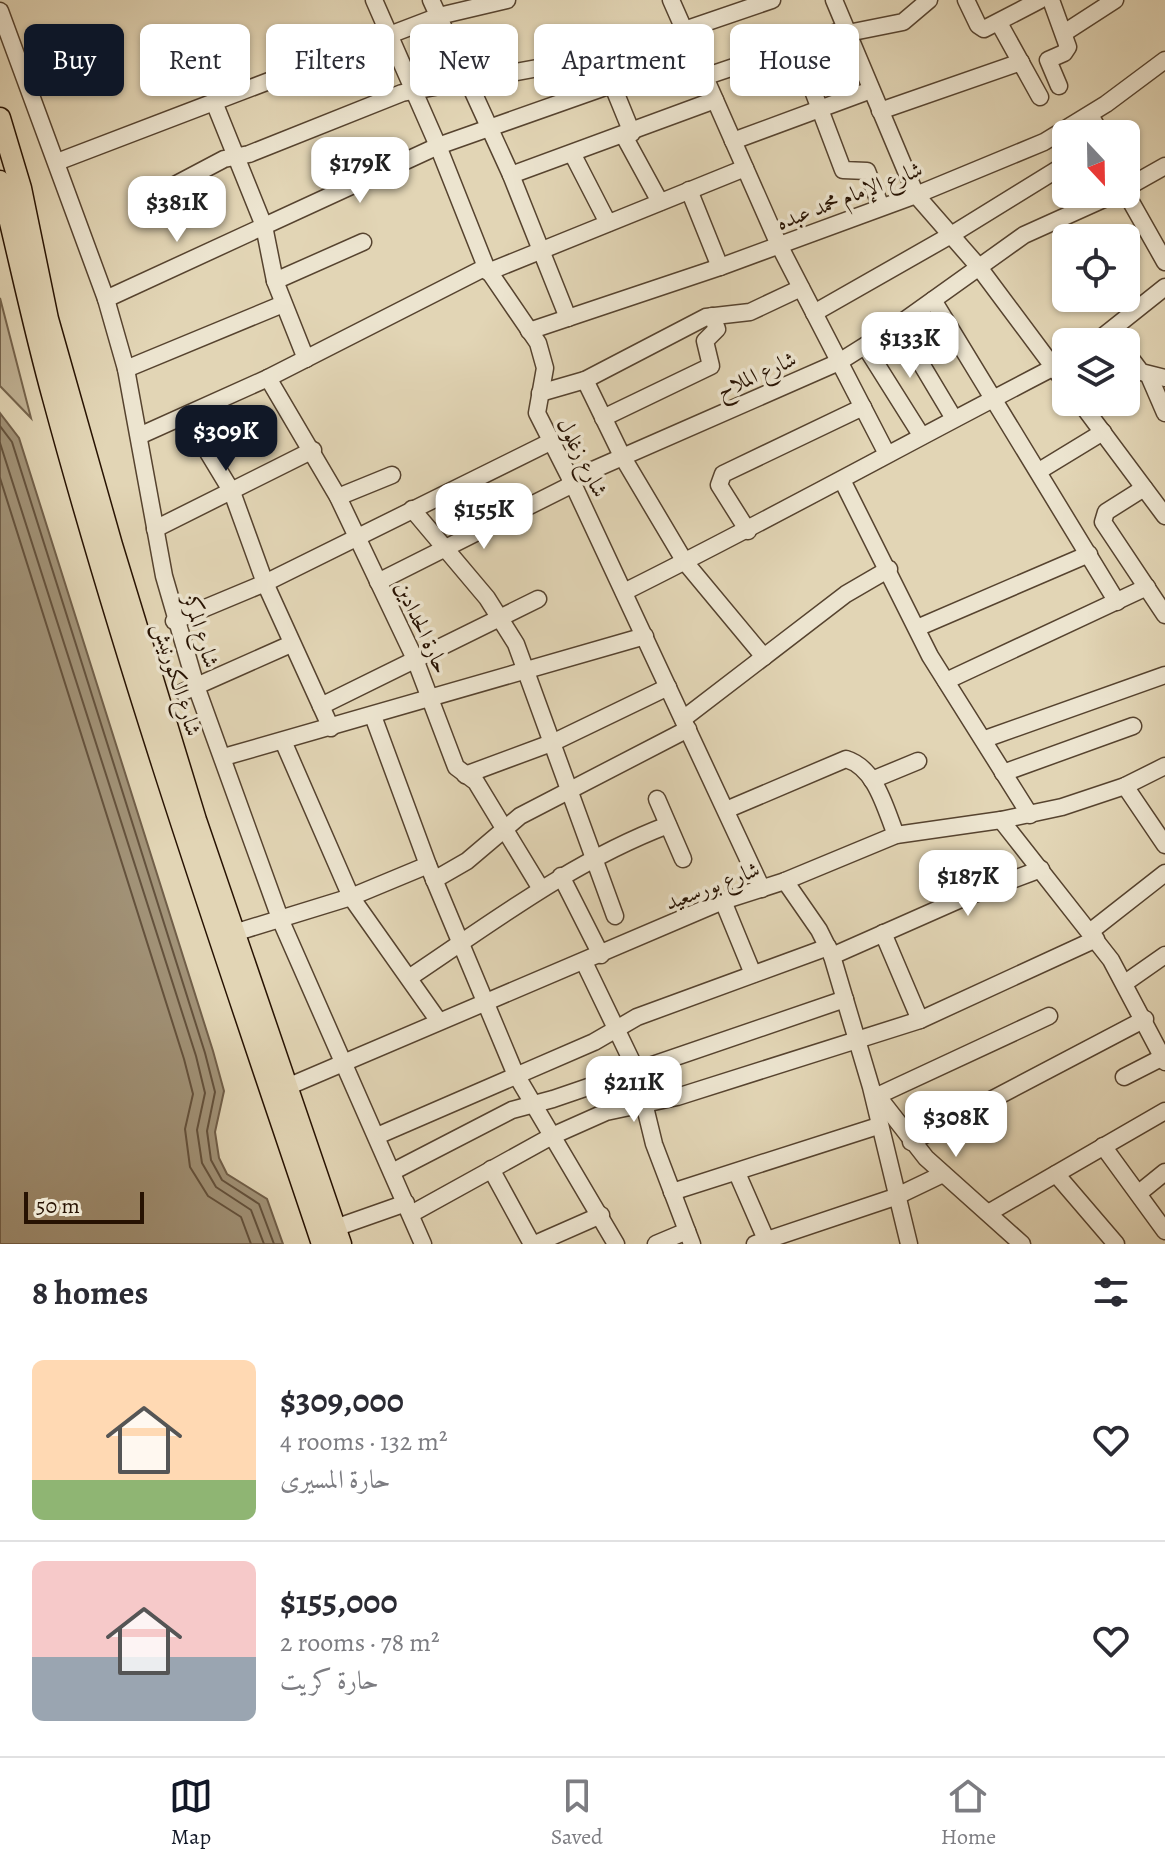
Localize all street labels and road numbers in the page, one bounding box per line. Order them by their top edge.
street label: شارع الإمام محمد عبده [772,154,928,241]
street label: شارع الملاح [712,344,803,410]
street label: شارع زغلول [547,412,615,504]
street label: حارة الحدادين [388,576,457,679]
street label: شارع المركز [172,589,226,672]
street label: شارع الكورنيش [143,619,209,741]
street label: شارع بورسعيد [661,854,765,921]

